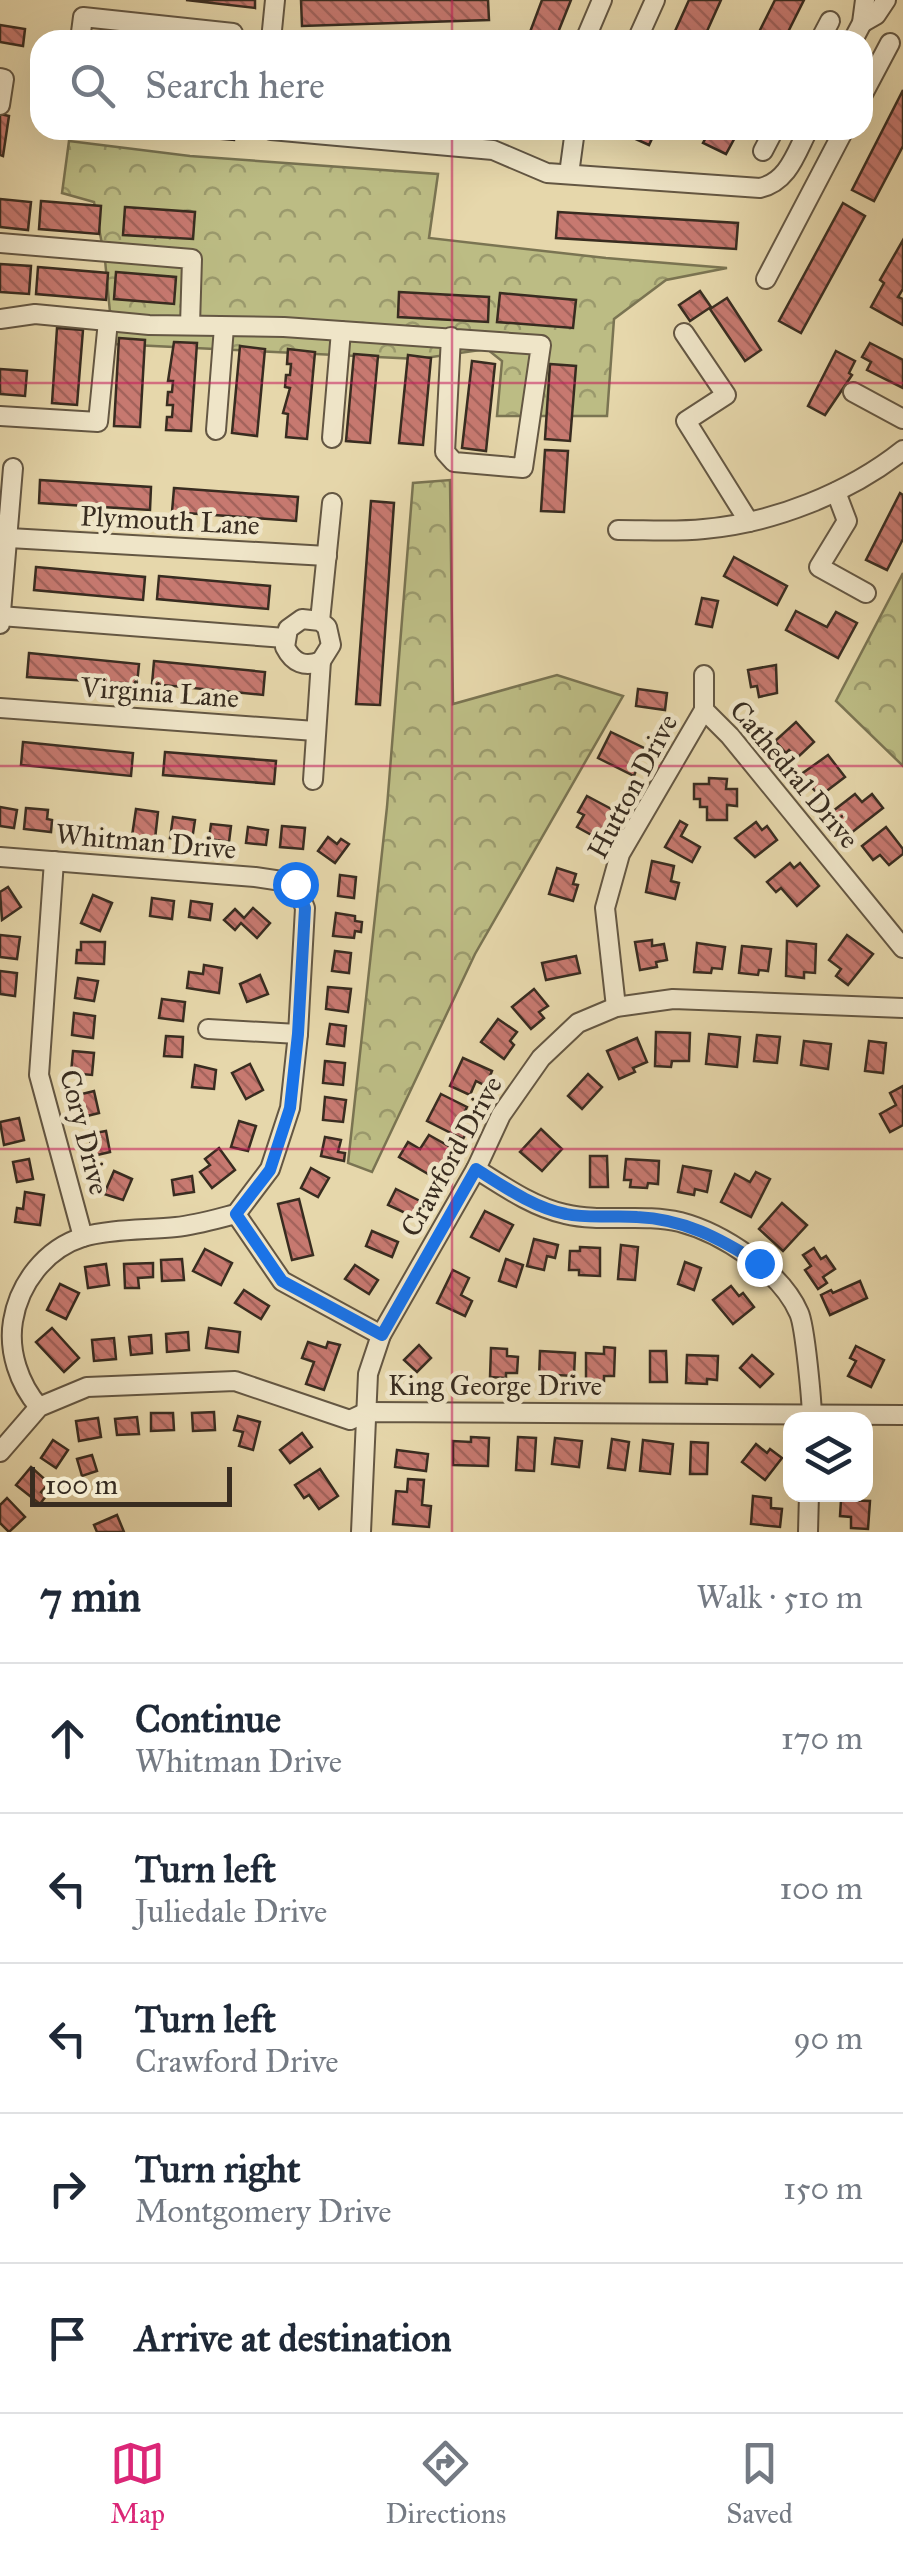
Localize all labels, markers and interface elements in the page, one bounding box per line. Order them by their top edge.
search box [30,30,873,140]
icon: search [65,58,120,113]
text: Search here [145,62,325,108]
street label: Plymouth Lane [79,498,261,543]
street label: Virginia Lane [79,669,240,715]
street label: Cathedral Drive [722,693,867,856]
street label: Hutton Drive [580,708,685,865]
street label: Whitman Drive [54,816,238,867]
route start [273,862,319,908]
street label: Cory Drive [52,1066,117,1198]
street label: Crawford Drive [393,1070,510,1243]
route end [737,1241,783,1287]
street label: King George Drive [388,1368,602,1403]
map controls [783,1412,873,1502]
button: layers [783,1412,873,1502]
scale bar [30,1462,232,1506]
text: 100 m [45,1467,118,1502]
text: 7 min [40,1571,141,1623]
text: Walk · 510 m [697,1578,863,1617]
text: Continue [135,1696,281,1742]
icon: ahead [40,1711,95,1766]
text: 170 m [781,1719,863,1758]
text: Whitman Drive [135,1742,342,1781]
text: Turn left [135,1846,276,1892]
icon: left [40,1861,95,1916]
text: 100 m [779,1869,863,1908]
text: Juliedale Drive [135,1892,327,1931]
text: Turn left [135,1996,276,2042]
icon: left [40,2011,95,2066]
text: 90 m [793,2019,863,2058]
text: Crawford Drive [135,2042,339,2081]
text: Turn right [135,2146,301,2192]
icon: right [40,2161,95,2216]
text: 150 m [783,2169,863,2208]
text: Montgomery Drive [135,2192,392,2231]
icon: arrive [40,2311,95,2366]
text: Arrive at destination [135,2315,452,2361]
tab: Map [110,2436,165,2531]
tab: Directions [385,2436,506,2531]
tab: Saved [726,2436,793,2531]

